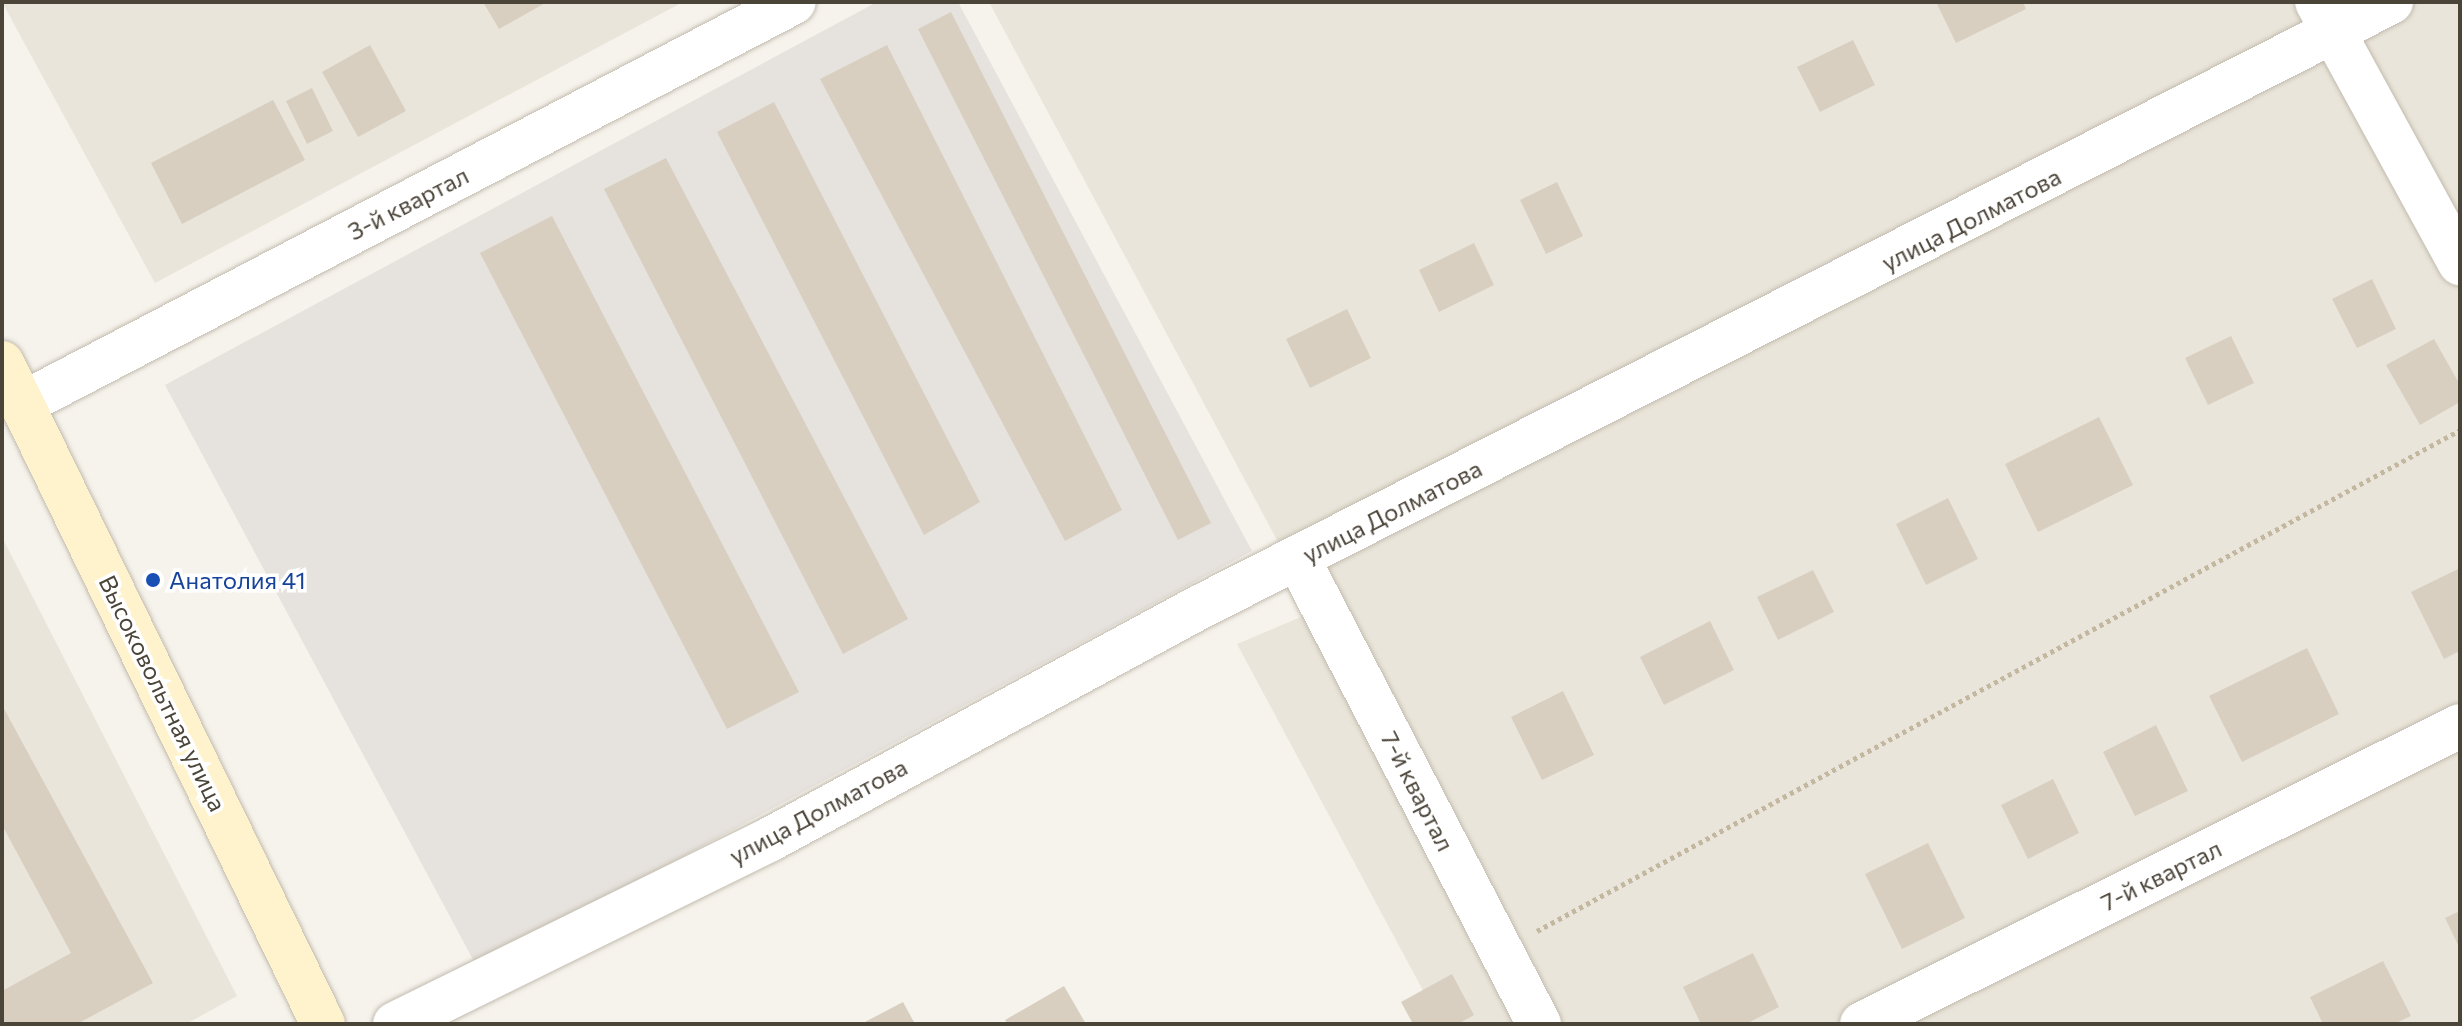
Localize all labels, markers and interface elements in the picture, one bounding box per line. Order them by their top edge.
street label: 3-й квартал [343,160,473,246]
street label: улица Долматова [1877,161,2065,277]
street label: улица Долматова [1298,453,1486,569]
place label: Анатолия 41 [169,566,306,594]
street label: Высоковольтная улица [93,570,233,816]
marker: Анатолия 41 [144,571,162,589]
street label: 7-й квартал [1376,726,1460,856]
street label: улица Долматова [724,752,912,870]
street label: 7-й квартал [2096,833,2226,917]

